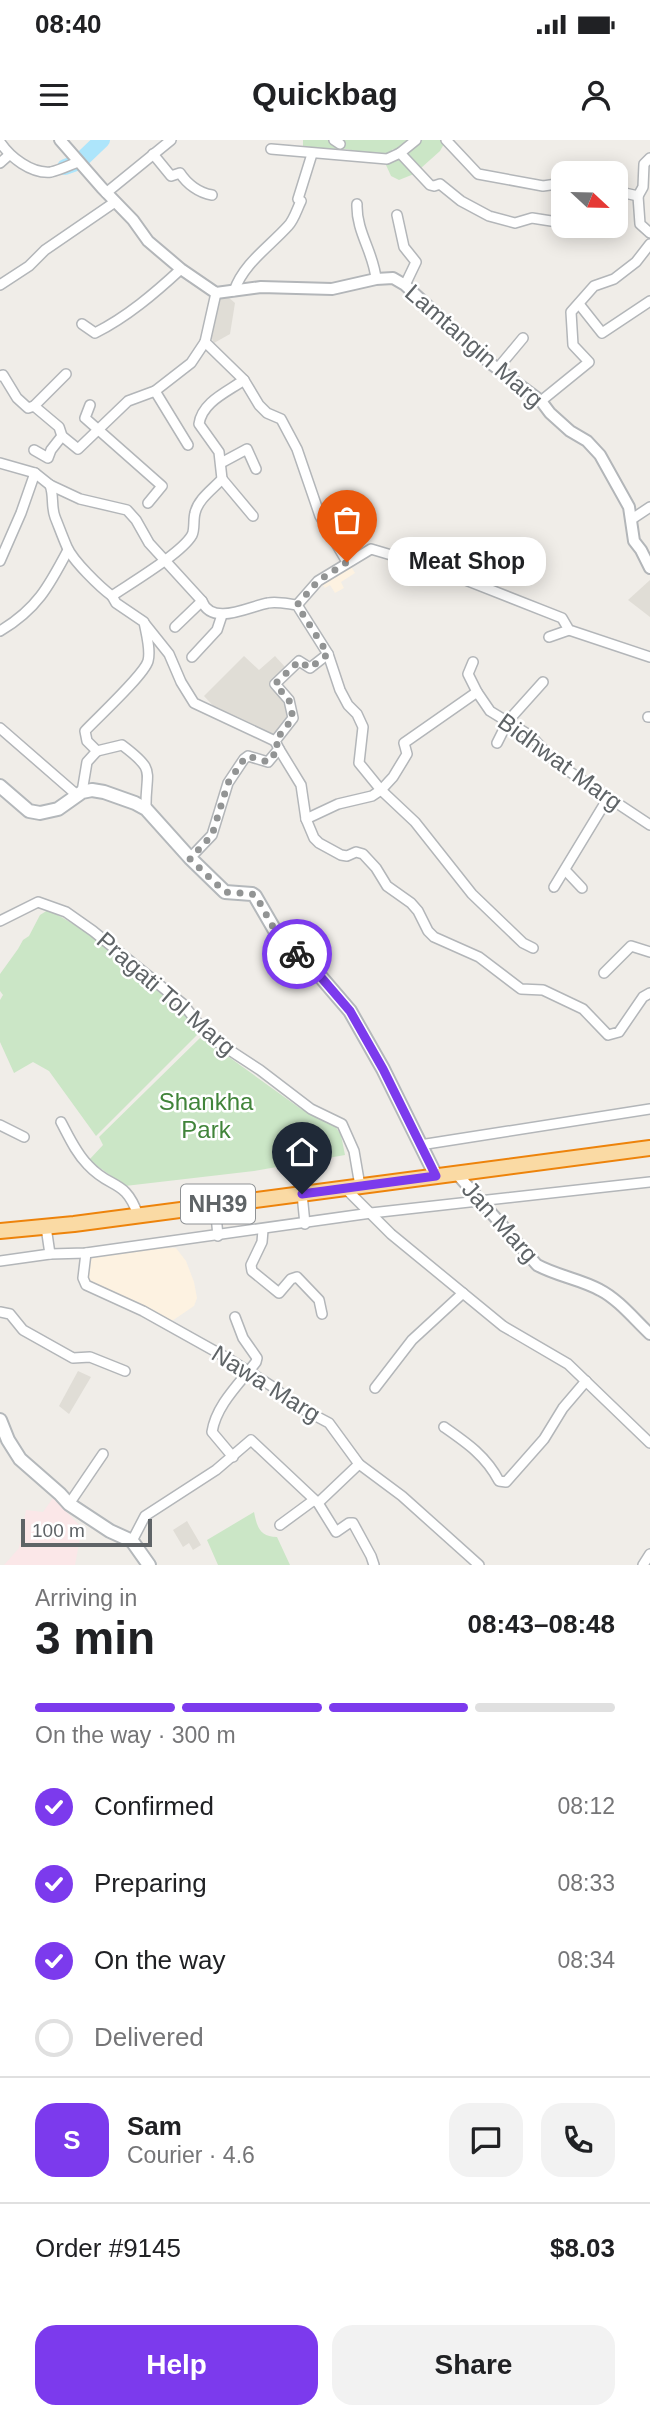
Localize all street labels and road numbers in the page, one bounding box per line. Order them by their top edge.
street label: Lamtangin Marg [400,279,549,413]
street label: Bidhwat Marg [493,708,628,816]
street label: Pragati Tol Marg [92,926,241,1061]
street label: Jan Marg [457,1175,544,1268]
road number: NH39 [181,1184,255,1224]
street label: Nawa Marg [207,1340,325,1428]

